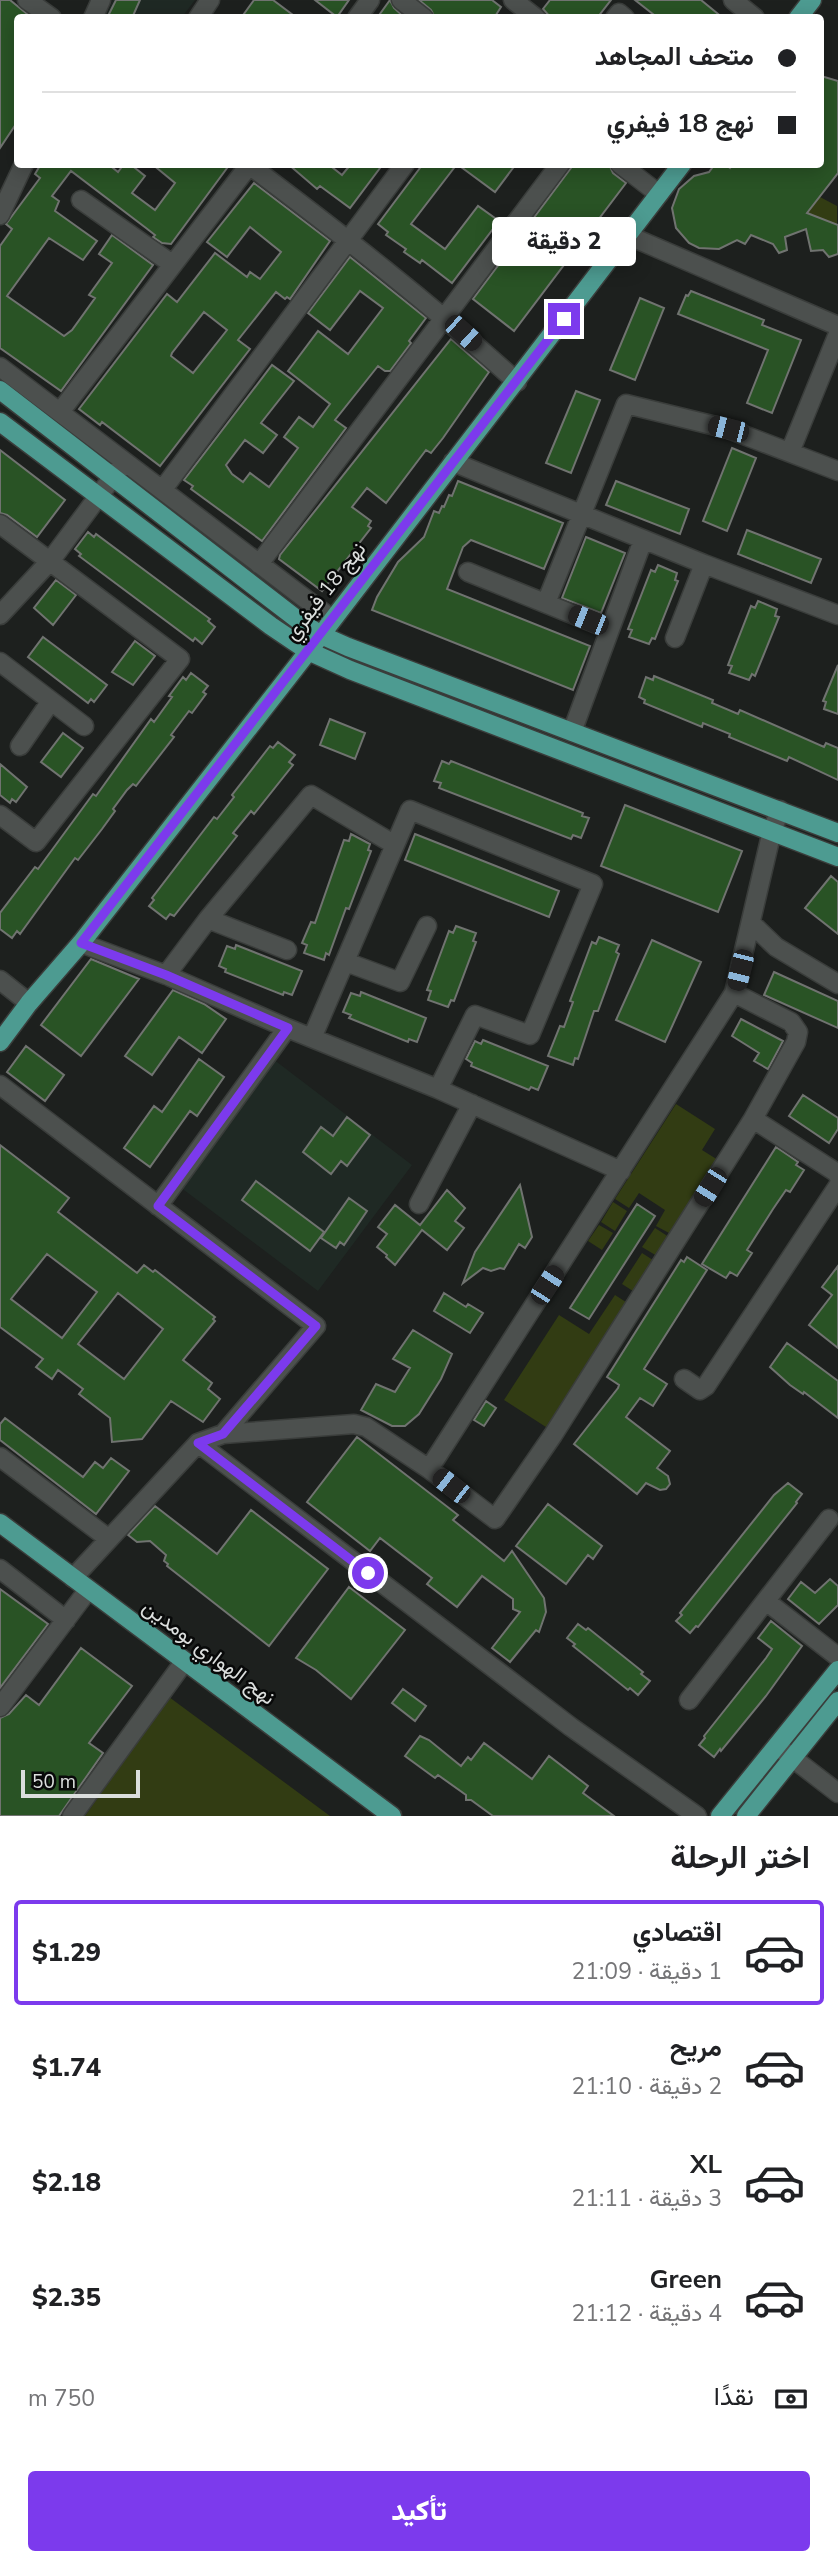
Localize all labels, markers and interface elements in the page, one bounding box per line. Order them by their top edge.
text: متحف المجاهد [595,39,754,74]
text: نهج 18 فيفري [606,106,754,141]
callout: 2 دقيقة [492,218,636,266]
text: 2 دقيقة [527,226,601,257]
route end [548,303,580,335]
car [441,311,486,355]
car [706,414,751,444]
street label: نهج 18 فيفري [278,536,375,648]
car [565,602,612,638]
car [725,947,756,993]
car [690,1164,731,1210]
car [527,1262,568,1308]
car [428,1465,475,1507]
route start [352,1557,384,1589]
street label: نهج الهواري بومدين [135,1593,281,1714]
scale bar [21,1767,140,1799]
text: 50 m [32,1769,76,1795]
text: اختر الرحلة [670,1836,810,1879]
text: اقتصادي [633,1915,722,1950]
icon: car [743,1921,806,1984]
text: $1.29 [32,1935,101,1970]
text: 1 دقيقة · 21:09 [572,1956,722,1987]
text: مريح [670,2030,722,2065]
icon: car [743,2036,806,2099]
text: $1.74 [32,2050,101,2085]
text: 2 دقيقة · 21:10 [572,2071,722,2102]
text: XL [690,2147,722,2182]
icon: car [743,2151,806,2214]
text: $2.18 [32,2165,101,2200]
text: 3 دقيقة · 21:11 [572,2183,722,2214]
text: Green [649,2262,722,2297]
icon: car [743,2266,806,2329]
text: $2.35 [32,2280,101,2315]
text: 4 دقيقة · 21:12 [572,2298,722,2329]
text: نقدًا [714,2379,754,2414]
icon: cash [772,2380,810,2418]
text: 750 m [28,2383,95,2414]
button: تأكيد [28,2471,810,2551]

